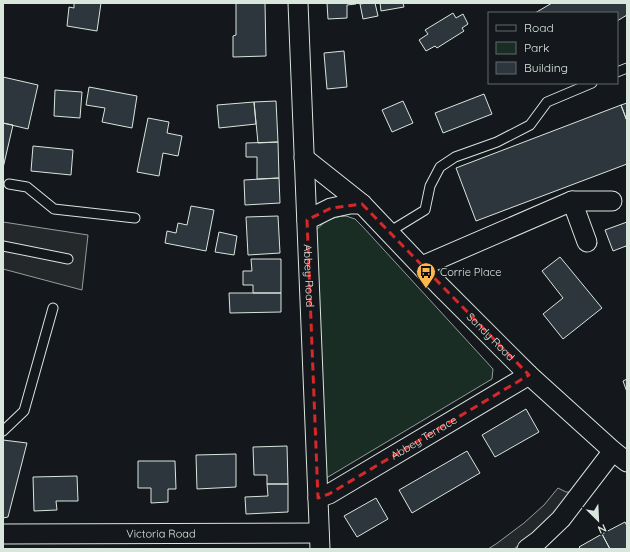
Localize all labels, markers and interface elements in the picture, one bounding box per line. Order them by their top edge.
legend [488,12,618,84]
text: Road [524,20,554,35]
text: Park [524,40,549,55]
text: Building [524,60,568,75]
street label: Abbey Road [301,244,317,308]
bus stop icon: Corrie Place [415,261,437,289]
place label: Corrie Place [440,265,502,279]
street label: Sandy Road [464,310,518,364]
street label: Abbey Terrace [388,413,459,463]
north arrow [578,500,618,540]
text: N [596,521,609,537]
street label: Victoria Road [126,526,196,541]

